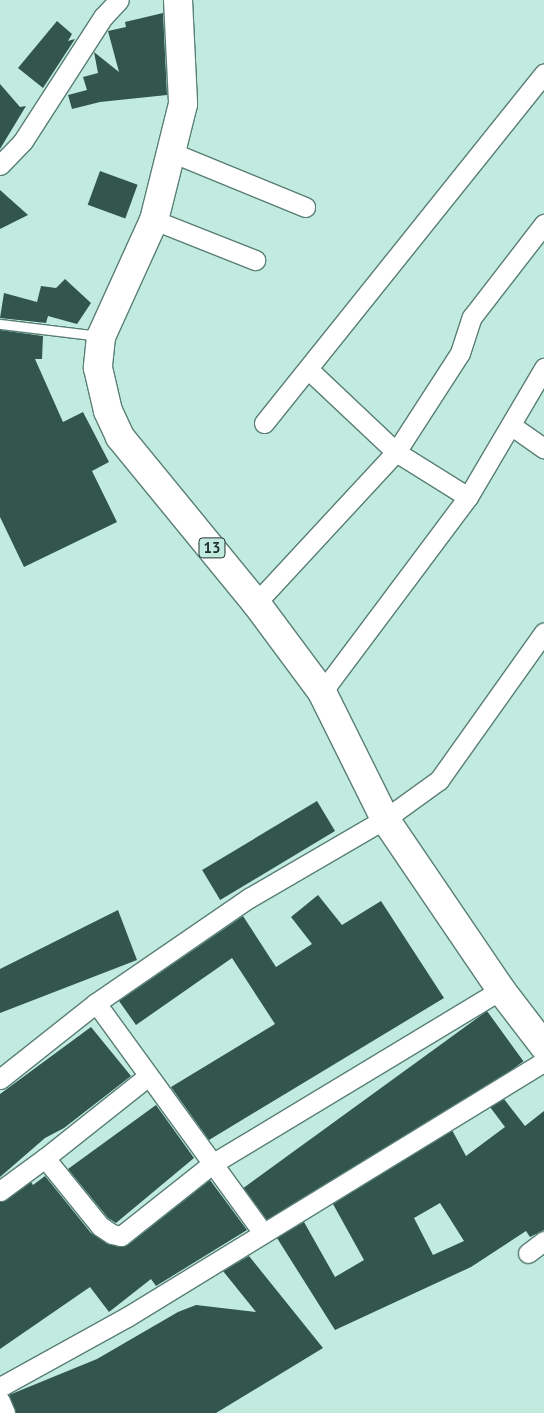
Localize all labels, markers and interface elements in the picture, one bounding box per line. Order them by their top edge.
road number: 13 [198,536,226,560]

